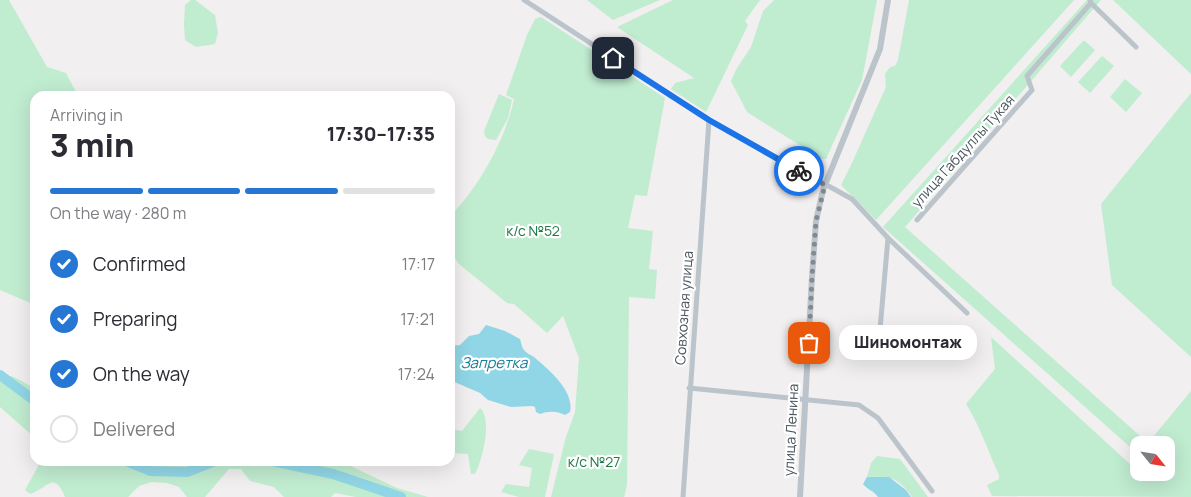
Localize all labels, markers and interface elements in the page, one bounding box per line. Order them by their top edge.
pin [592,37,634,79]
icon: home [599,44,627,72]
street label: улица Габдуллы Тукая [907,90,1018,211]
text: Arriving in [50,104,123,126]
text: 17:30–17:35 [327,121,435,147]
text: 3 min [50,123,134,167]
courier [774,146,824,196]
icon: bike [785,157,813,185]
text: On the way · 280 m [50,202,186,224]
park label: к/с №52 [506,221,560,240]
icon: check [50,250,78,278]
street label: Совхозная улица [670,250,697,366]
text: Confirmed [93,251,186,277]
text: 17:17 [402,253,435,275]
icon: check [50,305,78,333]
text: Preparing [93,306,178,332]
text: 17:21 [401,308,435,330]
pin [788,322,830,364]
callout: Шиномонтаж [839,326,976,360]
icon: bag [795,329,823,357]
text: Шиномонтаж [854,331,962,353]
water label: Запретка [461,352,528,373]
icon: check [50,360,78,388]
text: On the way [93,361,190,387]
text: 17:24 [398,363,435,385]
street label: улица Ленина [779,383,802,477]
text: Delivered [93,416,175,442]
north arrow [1130,436,1175,481]
map controls [1130,436,1175,481]
park label: к/с №27 [568,452,620,471]

